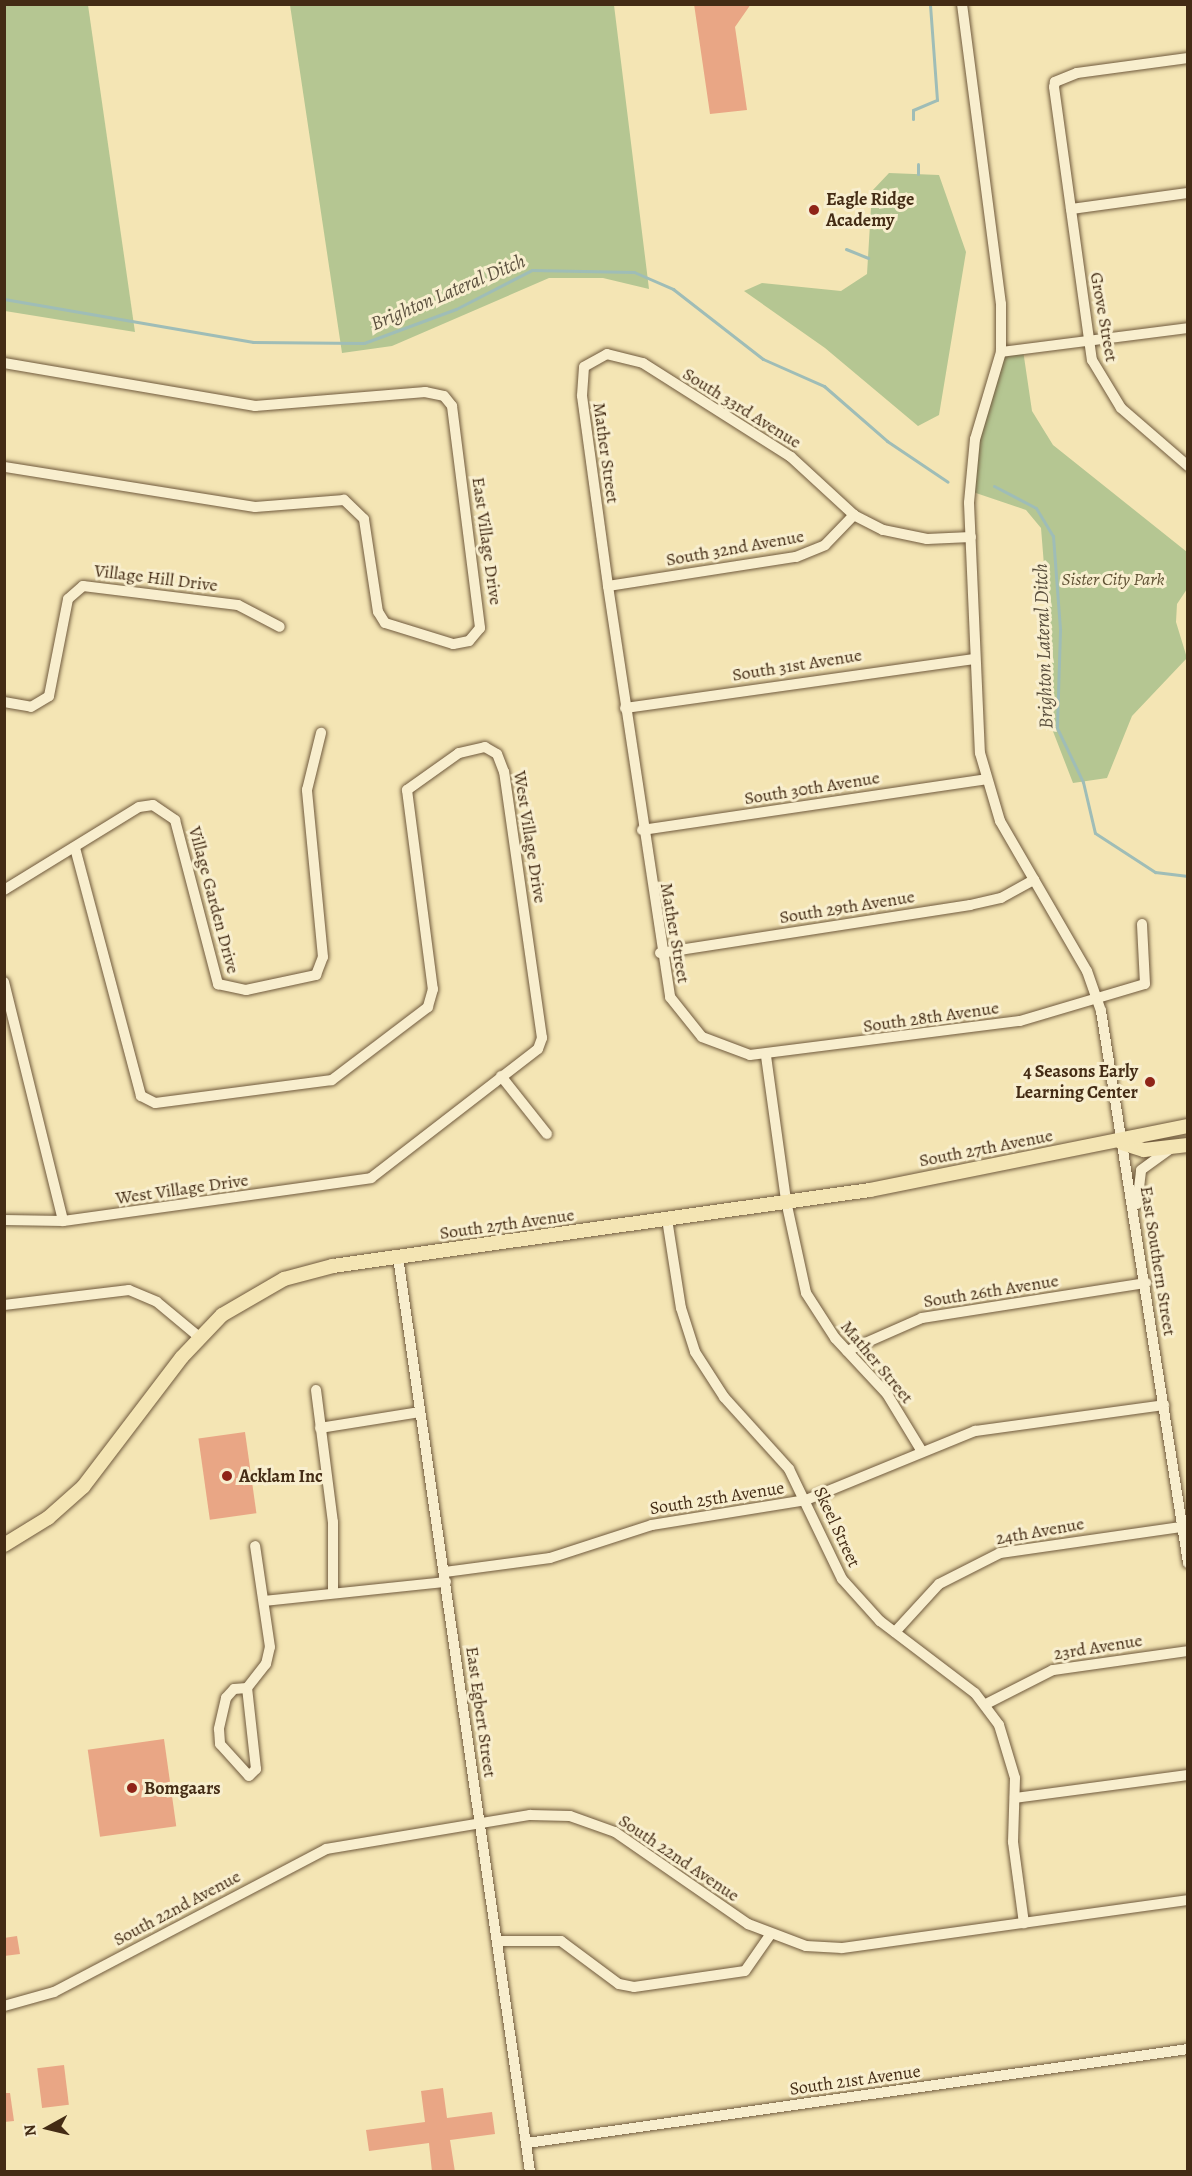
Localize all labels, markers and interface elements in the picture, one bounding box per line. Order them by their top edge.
place label: Eagle Ridge Academy [826,189,914,232]
marker: Eagle Ridge Academy [807,203,821,217]
water label: Brighton Lateral Ditch [367,249,529,335]
street label: Grove Street [1085,270,1123,364]
street label: South 33rd Avenue [679,363,805,453]
street label: Mather Street [588,401,624,505]
street label: East Village Drive [467,476,507,606]
street label: South 32nd Avenue [664,525,806,571]
street label: Village Hill Drive [93,560,219,596]
water label: Brighton Lateral Ditch [1028,563,1058,729]
park label: Sister City Park [1062,568,1164,590]
street label: South 31st Avenue [731,644,863,686]
street label: South 30th Avenue [743,767,881,809]
street label: West Village Drive [509,769,551,905]
street label: Village Garden Drive [184,824,244,976]
street label: Mather Street [656,881,694,985]
street label: South 29th Avenue [778,886,916,928]
street label: South 28th Avenue [862,997,1000,1037]
place label: 4 Seasons Early Learning Center [1015,1061,1138,1104]
marker: 4 Seasons Early Learning Center [1143,1075,1157,1089]
street label: South 27th Avenue [917,1124,1055,1172]
street label: West Village Drive [114,1169,250,1209]
street label: East Southern Street [1135,1184,1181,1338]
street label: South 27th Avenue [438,1204,576,1244]
street label: South 26th Avenue [922,1270,1060,1312]
street label: Mather Street [836,1316,918,1408]
place label: Acklam Inc [239,1465,323,1487]
marker: Acklam Inc [220,1469,234,1483]
street label: South 25th Avenue [648,1477,786,1519]
street label: Skeel Street [809,1483,865,1571]
street label: 24th Avenue [994,1513,1086,1549]
street label: 23rd Avenue [1052,1629,1144,1665]
street label: East Egbert Street [461,1645,501,1779]
place label: Bomgaars [144,1777,221,1799]
marker: Bomgaars [125,1781,139,1795]
street label: South 22nd Avenue [615,1810,743,1906]
street label: South 22nd Avenue [110,1865,244,1951]
street label: South 21st Avenue [788,2060,922,2100]
north arrow [18,2098,78,2158]
text: N [18,2123,42,2138]

